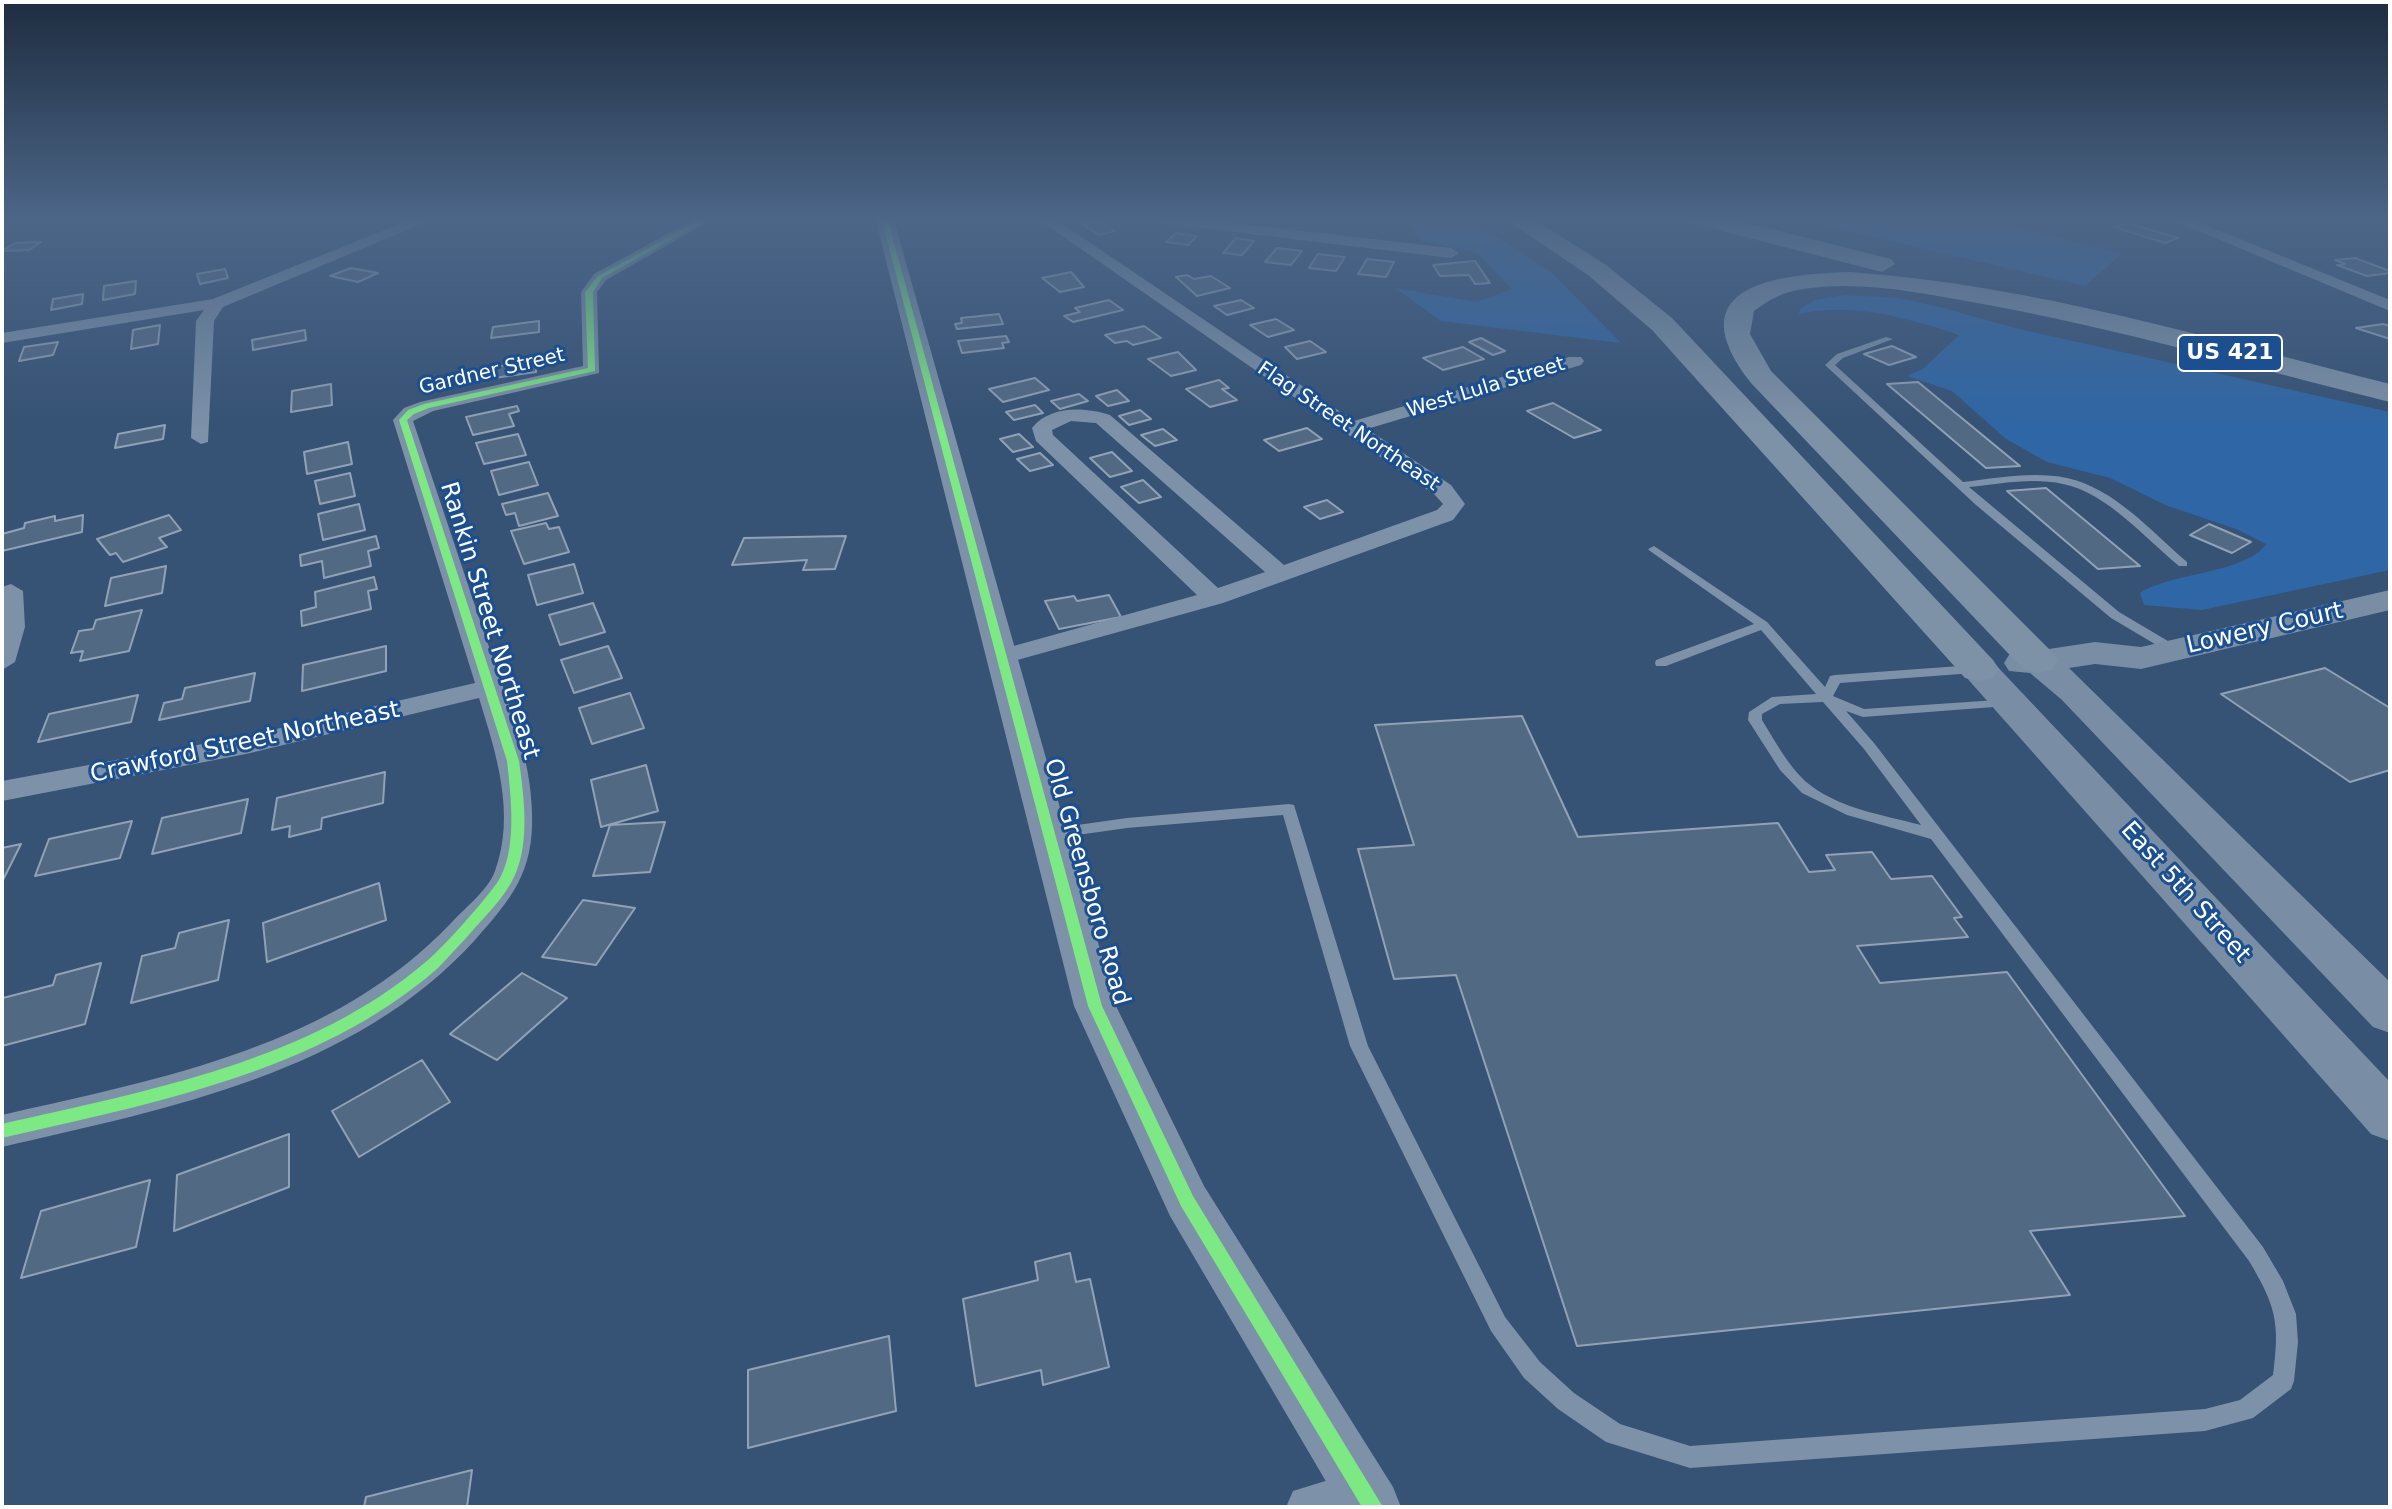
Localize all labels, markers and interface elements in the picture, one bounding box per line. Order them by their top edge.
road number: US 421 [2178,335,2282,371]
street label: Gardner Street [417,344,567,400]
street label: West Lula Street [1404,353,1568,423]
street label: Flag Street Northeast [1252,357,1444,497]
street label: Rankin Street Northeast [433,479,545,763]
street label: Lowery Court [2184,597,2346,661]
street label: Crawford Street Northeast [88,696,402,790]
street label: Old Greensboro Road [1037,755,1135,1009]
street label: East 5th Street [2114,817,2256,969]

